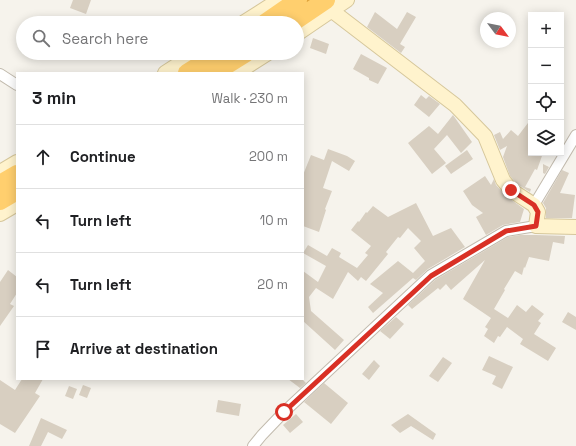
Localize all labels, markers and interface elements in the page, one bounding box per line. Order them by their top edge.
north arrow [480,12,516,48]
map controls [528,12,564,156]
button: + [528,12,564,48]
search box [16,16,304,60]
icon: search [30,27,52,49]
text: Search here [62,29,148,48]
button: − [528,48,564,84]
button: locate [528,84,564,120]
text: 3 min [32,87,76,109]
text: Walk · 230 m [211,90,288,107]
button: layers [528,120,564,156]
icon: ahead [32,146,54,168]
text: Continue [70,147,136,166]
text: 200 m [249,148,288,165]
route end [502,181,520,199]
icon: left [32,210,54,232]
text: Turn left [70,211,132,230]
text: 10 m [260,212,288,229]
icon: left [32,274,54,296]
text: Turn left [70,275,132,294]
text: 20 m [257,276,288,293]
icon: arrive [32,338,54,360]
text: Arrive at destination [70,339,218,358]
route start [275,403,293,421]

